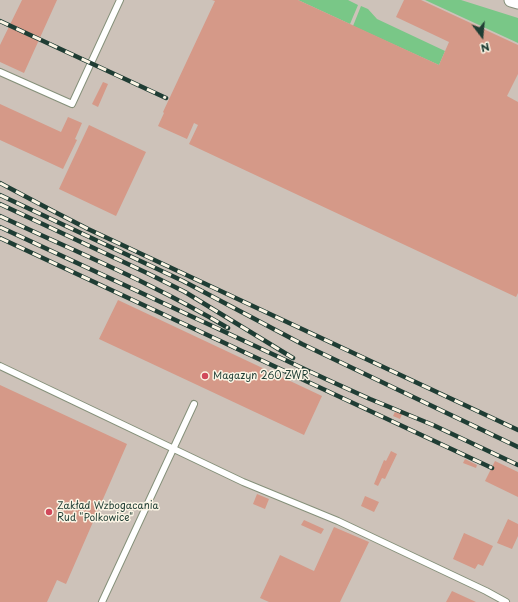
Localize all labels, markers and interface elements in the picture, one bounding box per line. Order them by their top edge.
north arrow [462,16,502,56]
text: N [479,39,492,57]
place label: Magazyn 260 ZWR [213,370,309,382]
marker: Magazyn 260 ZWR [200,371,210,381]
place label: Zakład Wzbogacania Rud "Polkowice" [57,500,159,524]
marker: Zakład Wzbogacania Rud "Polkowice" [44,507,54,517]

